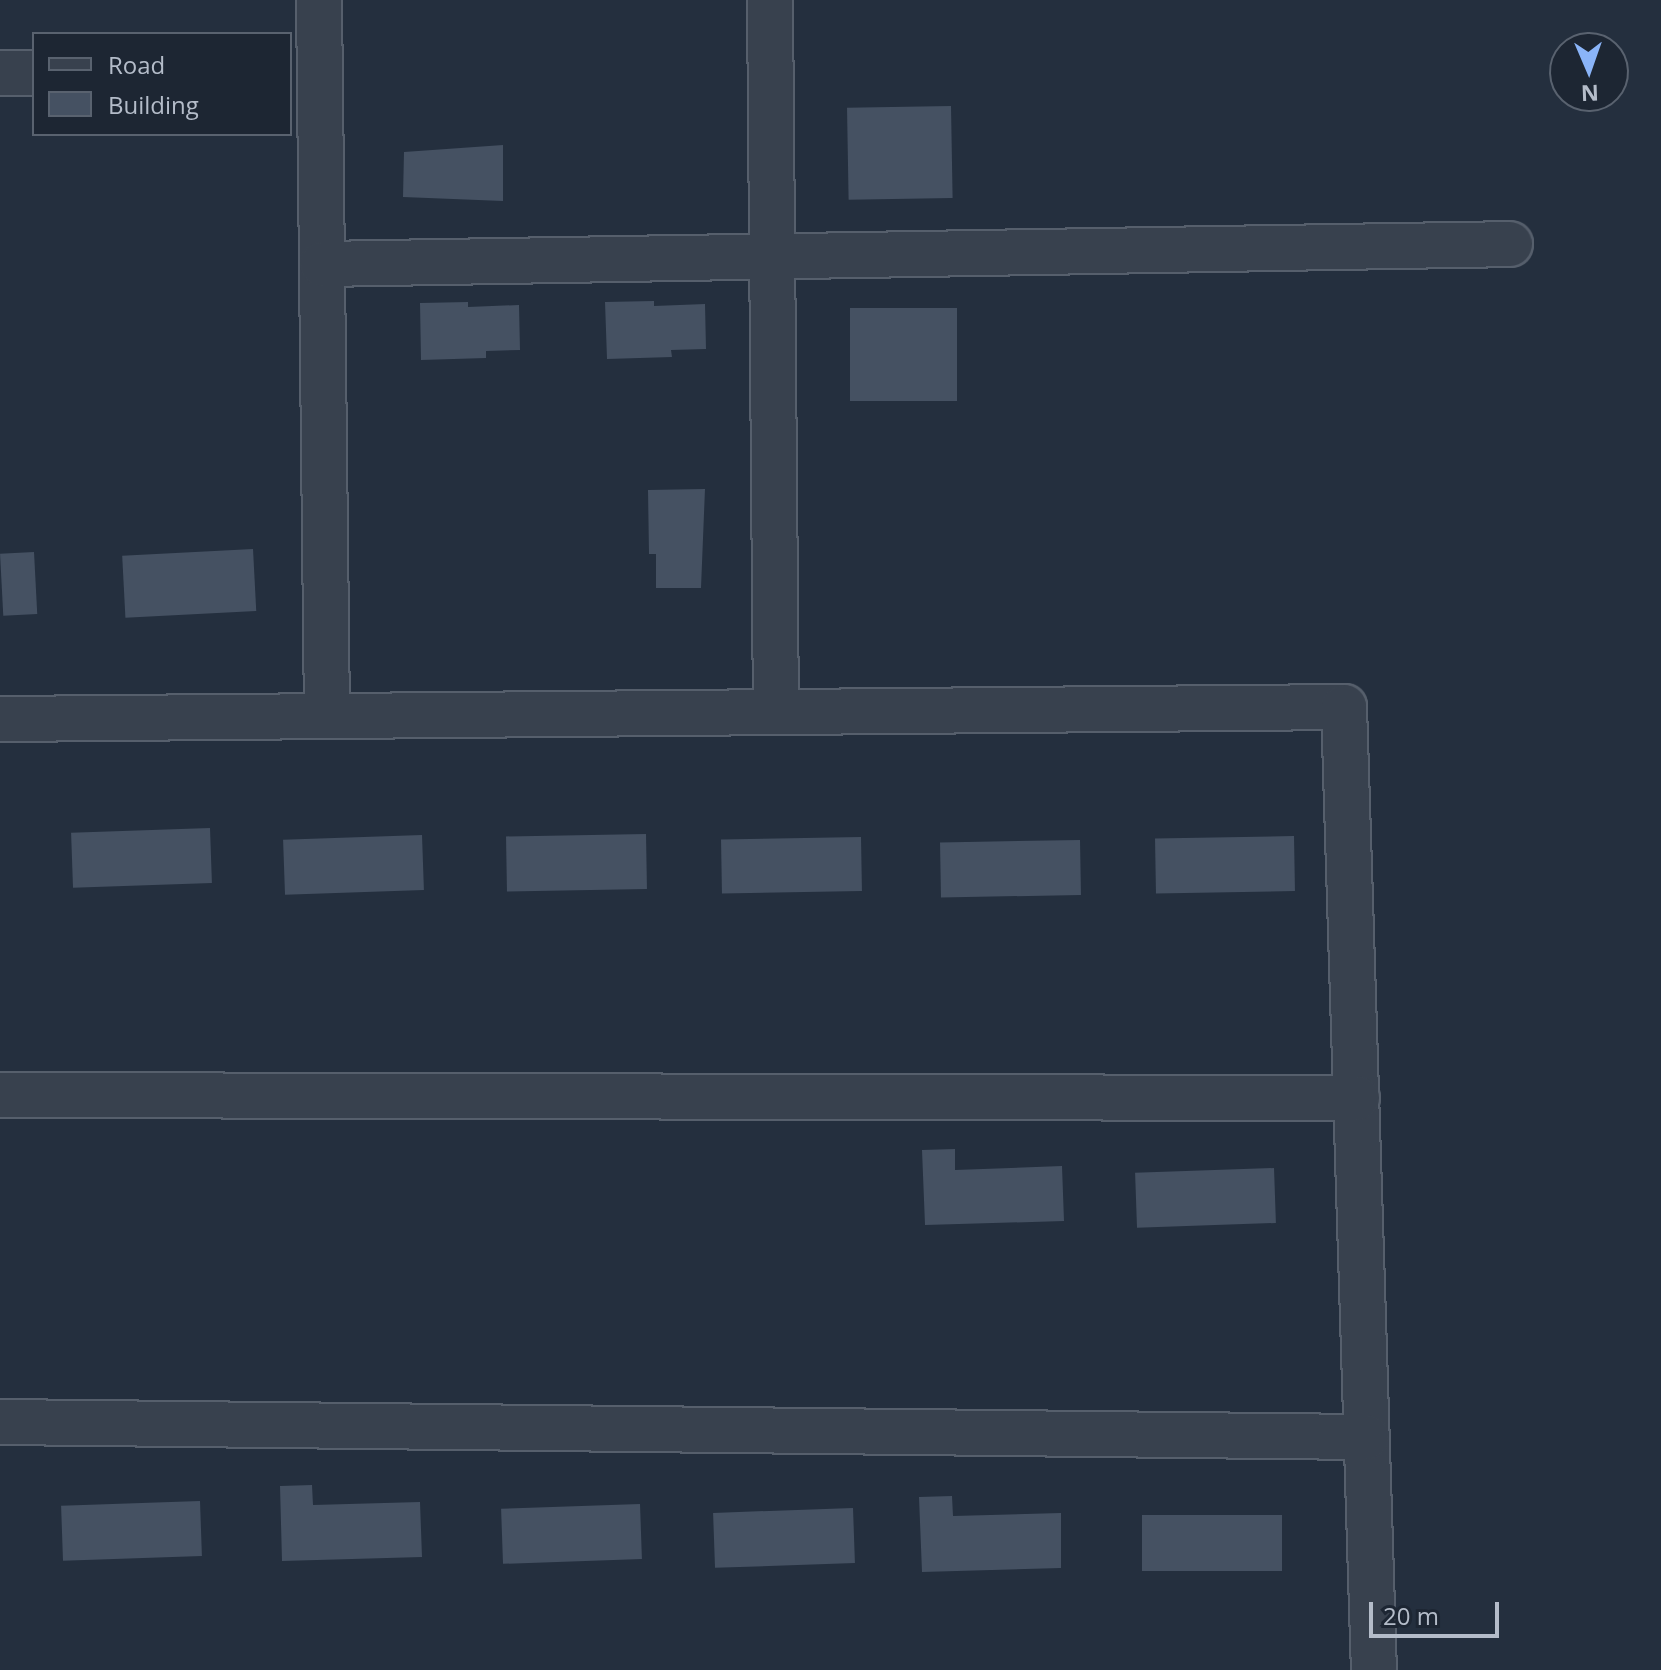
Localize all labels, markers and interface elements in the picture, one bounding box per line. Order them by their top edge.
legend [32,32,292,136]
north arrow [1549,32,1629,112]
text: Road [108,48,165,81]
text: N [1580,79,1599,109]
text: Building [108,88,199,121]
scale bar [1373,1586,1503,1636]
text: 20 m [1383,1599,1439,1632]

